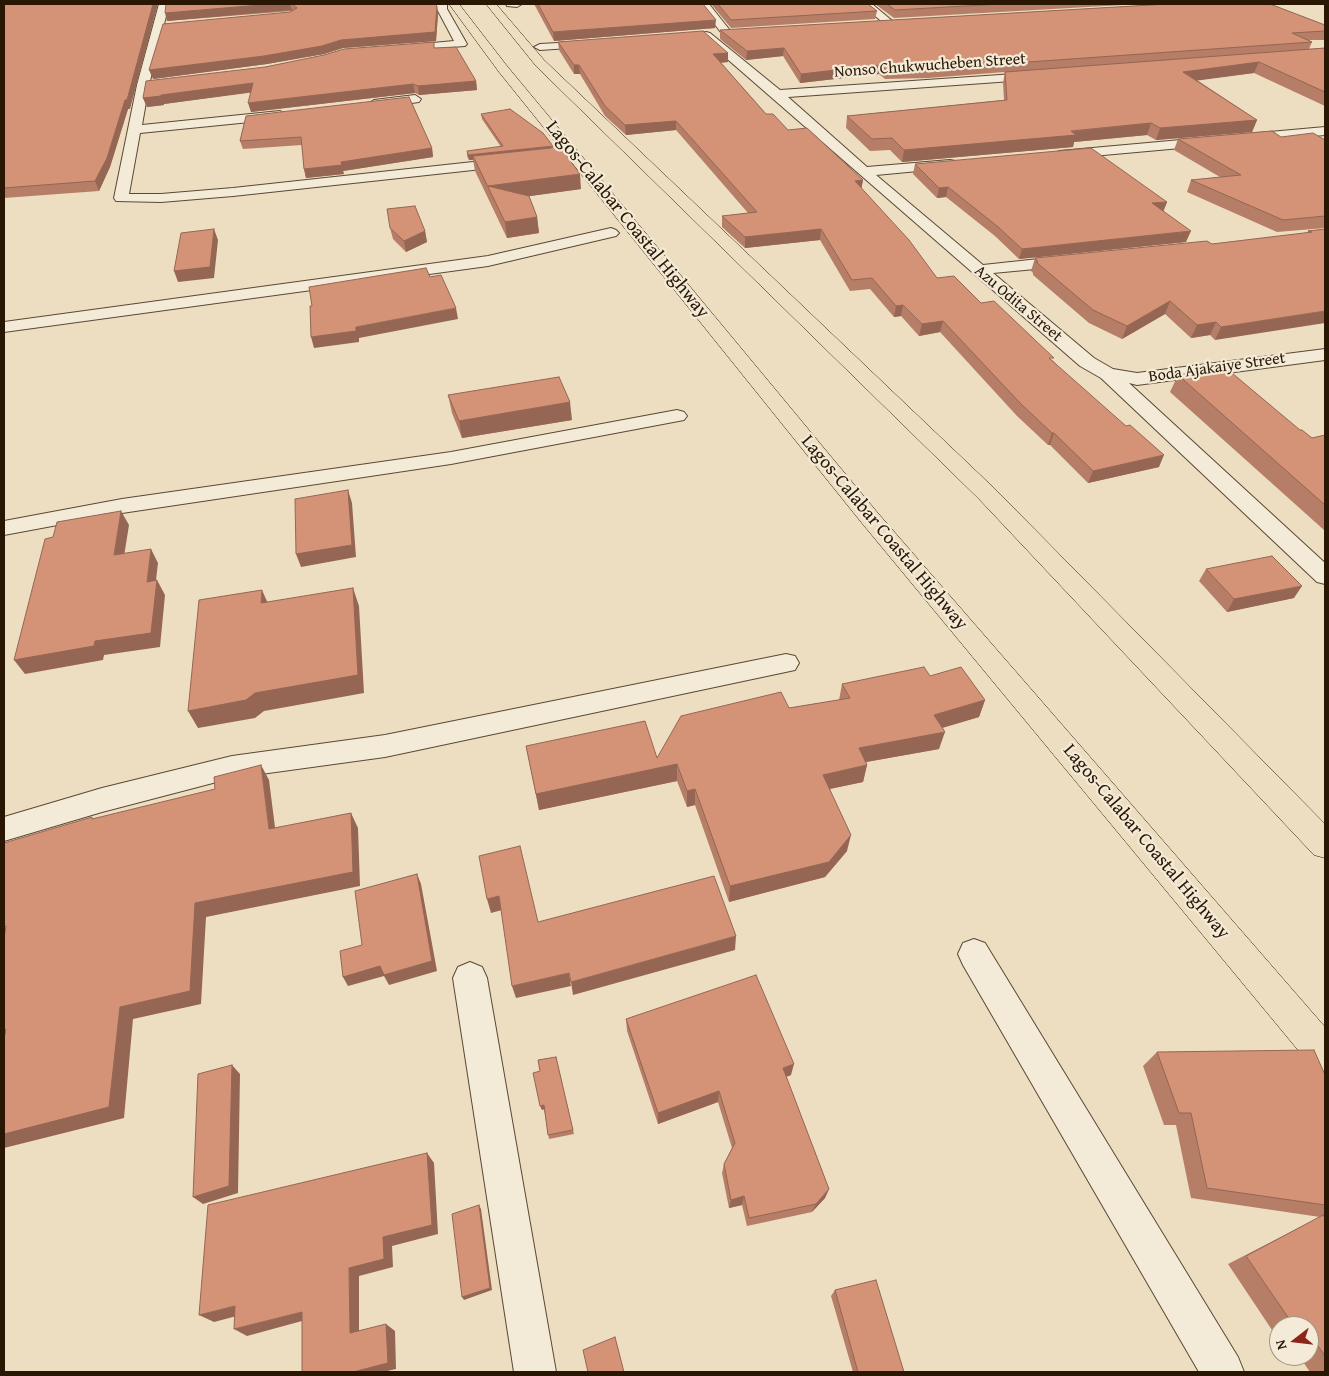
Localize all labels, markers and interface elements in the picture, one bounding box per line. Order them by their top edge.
street label: Nonso Chukwucheben Street [833,50,1027,82]
street label: Lagos-Calabar Coastal Highway [540,117,714,323]
street label: Azu Odita Street [970,262,1066,346]
street label: Boda Ajakaiye Street [1147,349,1287,387]
street label: Lagos-Calabar Coastal Highway [796,431,972,635]
street label: Lagos-Calabar Coastal Highway [1058,740,1234,944]
north arrow [1269,1316,1319,1366]
text: N [1270,1338,1291,1352]

